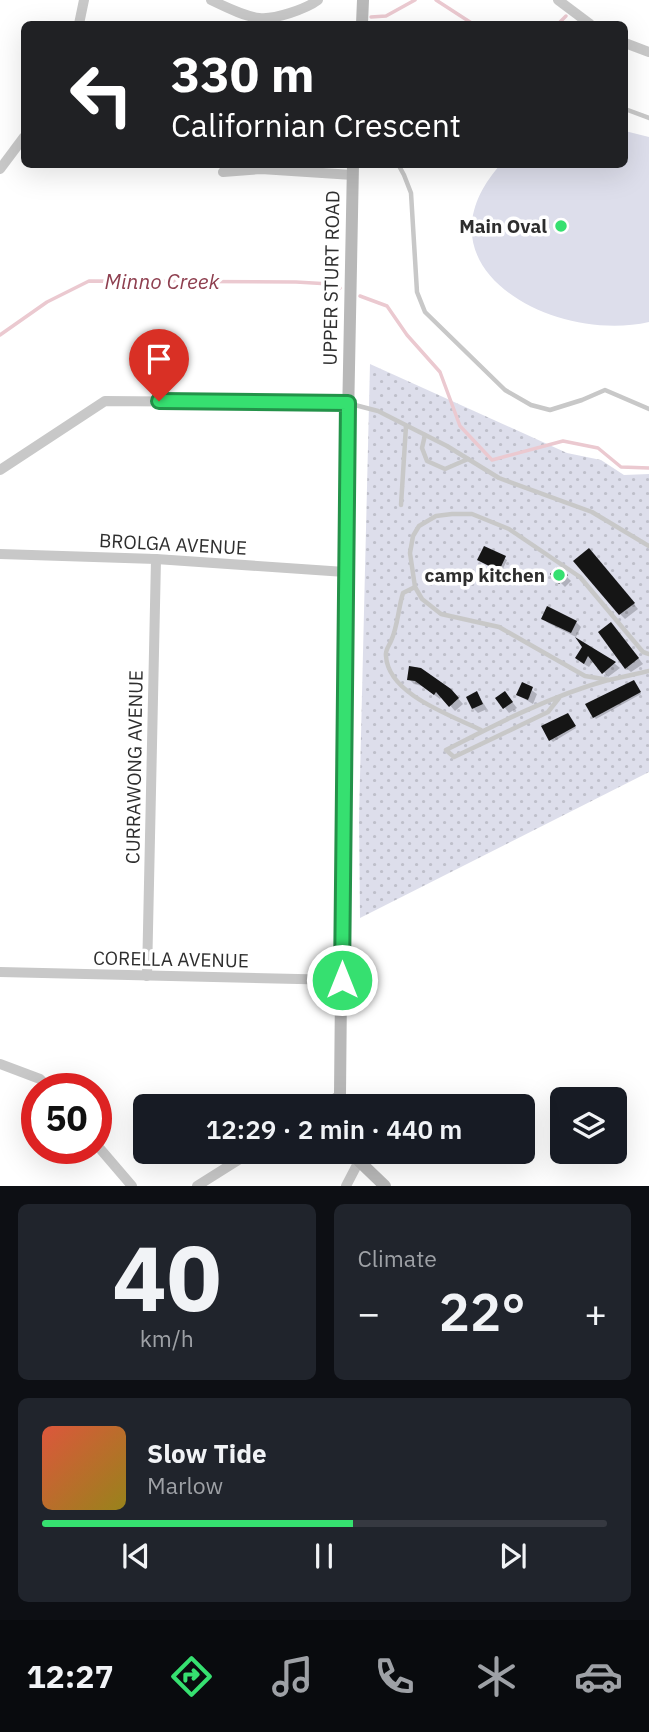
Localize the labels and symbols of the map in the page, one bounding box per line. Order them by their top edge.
street label: UPPER STURT ROAD [317,190,345,366]
place label: Main Oval [459,214,547,238]
marker: Main Oval [553,218,569,234]
water label: Minno Creek [105,267,220,295]
pin [129,329,189,401]
street label: BROLGA AVENUE [98,528,248,560]
place label: camp kitchen [425,563,545,587]
marker: camp kitchen [551,567,567,583]
street label: CURRAWONG AVENUE [120,670,148,864]
position arrow [305,943,379,1017]
street label: CORELLA AVENUE [93,946,249,972]
speed limit sign: 50 [21,1073,112,1164]

